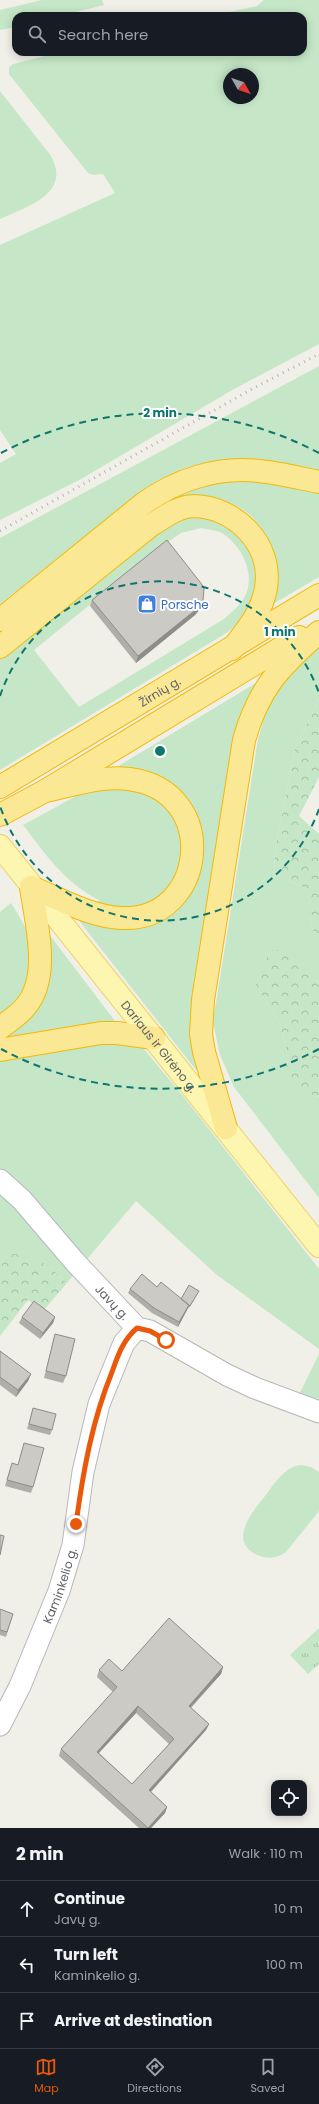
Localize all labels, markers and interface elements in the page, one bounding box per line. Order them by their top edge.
search box [12,12,307,56]
icon: search [26,23,48,45]
text: Search here [58,24,148,45]
north arrow [223,68,259,104]
text: 2 min [143,404,177,421]
shop icon: Porsche [136,593,158,615]
place label: Porsche [161,596,209,613]
text: 1 min [264,623,296,640]
street label: Žirnių g. [135,672,184,710]
centre of rings [153,744,167,758]
street label: Dariaus ir Girėno g. [118,996,202,1096]
street label: Javų g. [92,1280,133,1323]
route start [157,1331,175,1349]
route end [67,1515,85,1533]
street label: Kaminkelio g. [38,1545,80,1626]
map controls [271,1780,307,1816]
button: locate [271,1780,307,1816]
text: 2 min [16,1842,64,1866]
text: Walk · 110 m [229,1844,303,1863]
text: Continue [54,1888,125,1909]
icon: ahead [16,1898,38,1920]
text: 10 m [274,1899,303,1918]
text: Javų g. [54,1910,100,1929]
text: Turn left [54,1944,118,1965]
icon: left [16,1954,38,1976]
text: 100 m [266,1955,303,1974]
text: Kaminkelio g. [54,1966,140,1985]
icon: arrive [16,2010,38,2032]
text: Arrive at destination [54,2010,212,2031]
tab: Map [34,2056,59,2097]
tab: Directions [127,2056,182,2097]
tab: Saved [250,2056,285,2097]

